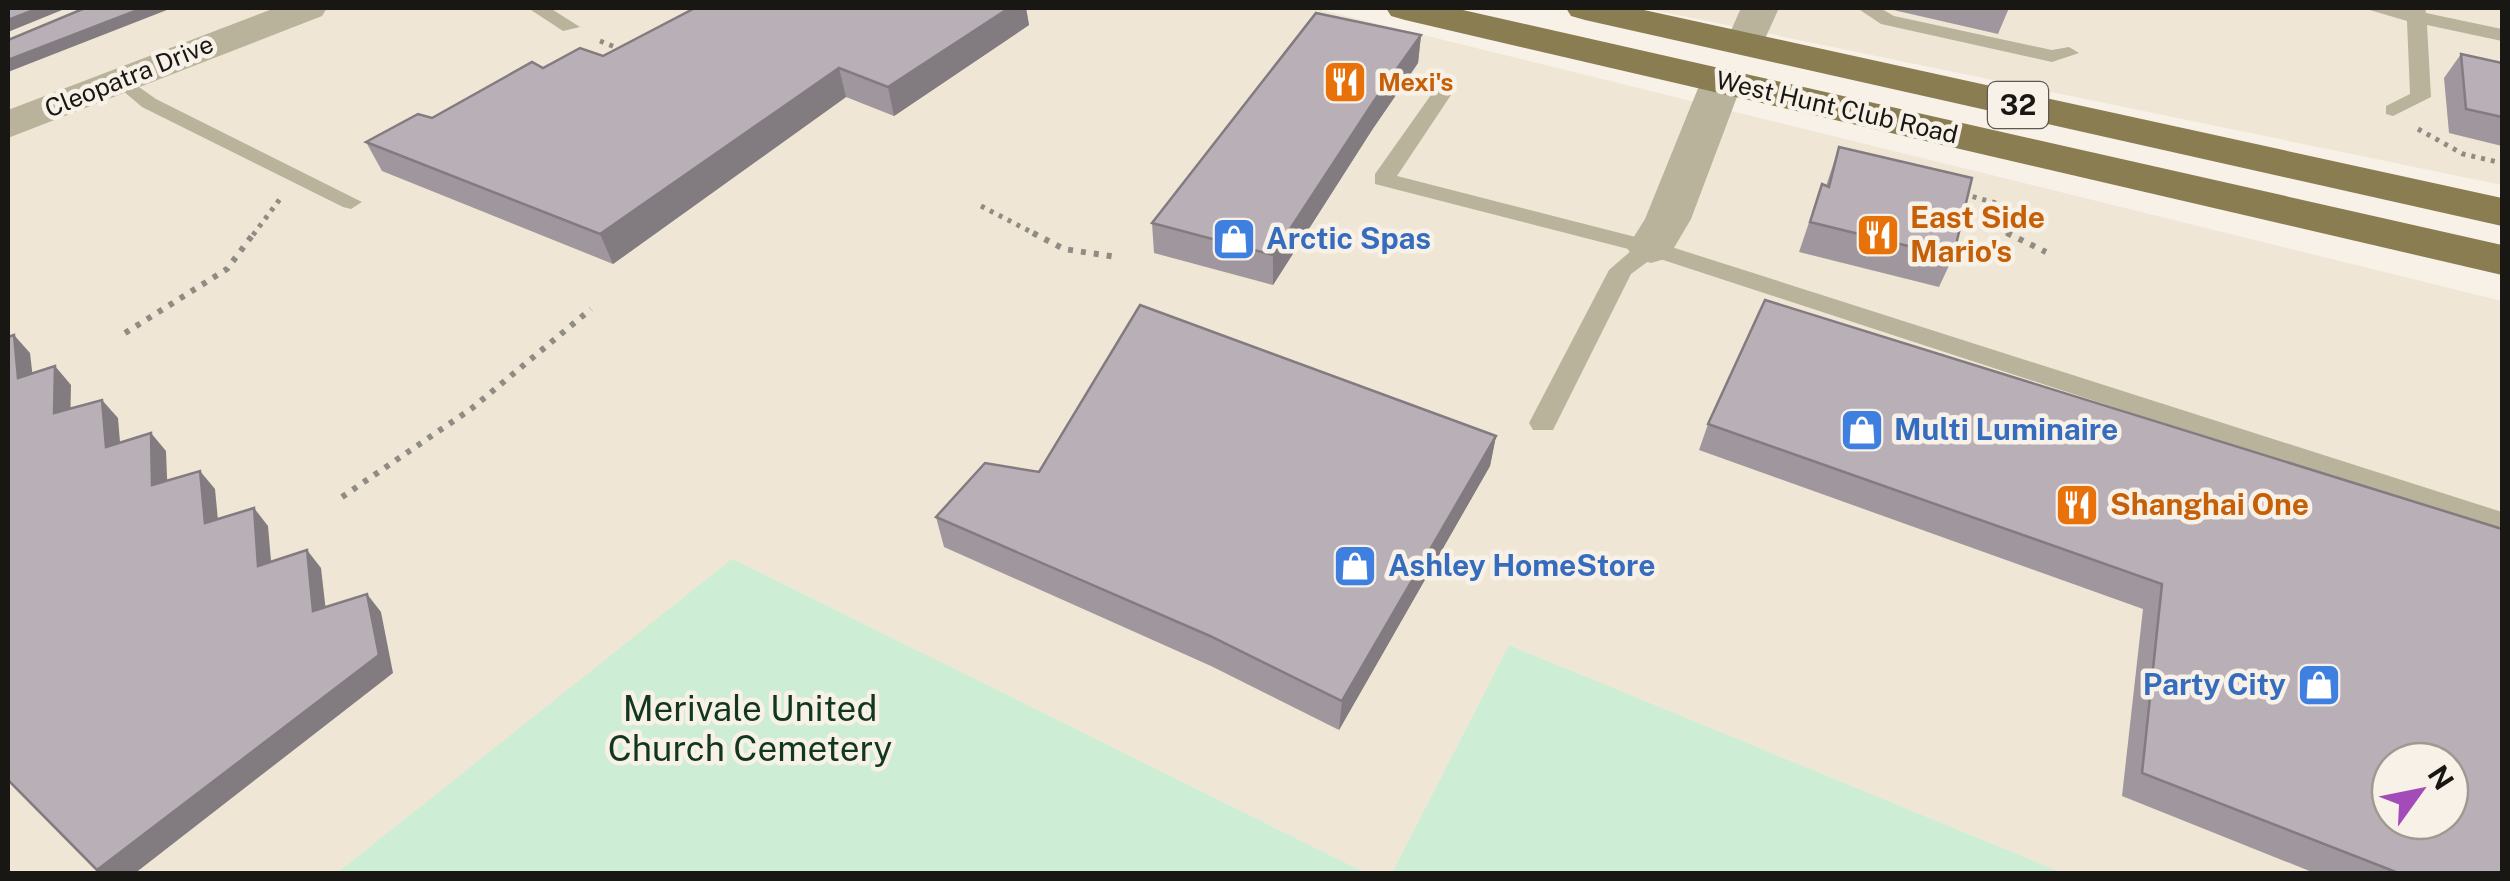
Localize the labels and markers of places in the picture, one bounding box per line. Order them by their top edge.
restaurant icon: Mexi's [1322,59,1368,105]
place label: Mexi's [1378,67,1453,97]
place label: East Side Mario's [1910,199,2045,269]
restaurant icon: East Side Mario's [1855,212,1901,258]
shop icon: Arctic Spas [1211,216,1257,262]
place label: Arctic Spas [1266,220,1431,256]
shop icon: Multi Luminaire [1839,407,1885,453]
place label: Multi Luminaire [1894,411,2118,447]
restaurant icon: Shanghai One [2054,482,2100,528]
place label: Shanghai One [2110,486,2309,522]
shop icon: Ashley HomeStore [1332,543,1378,589]
place label: Ashley HomeStore [1388,547,1656,583]
shop icon: Party City [2296,662,2342,708]
place label: Party City [2143,666,2286,702]

